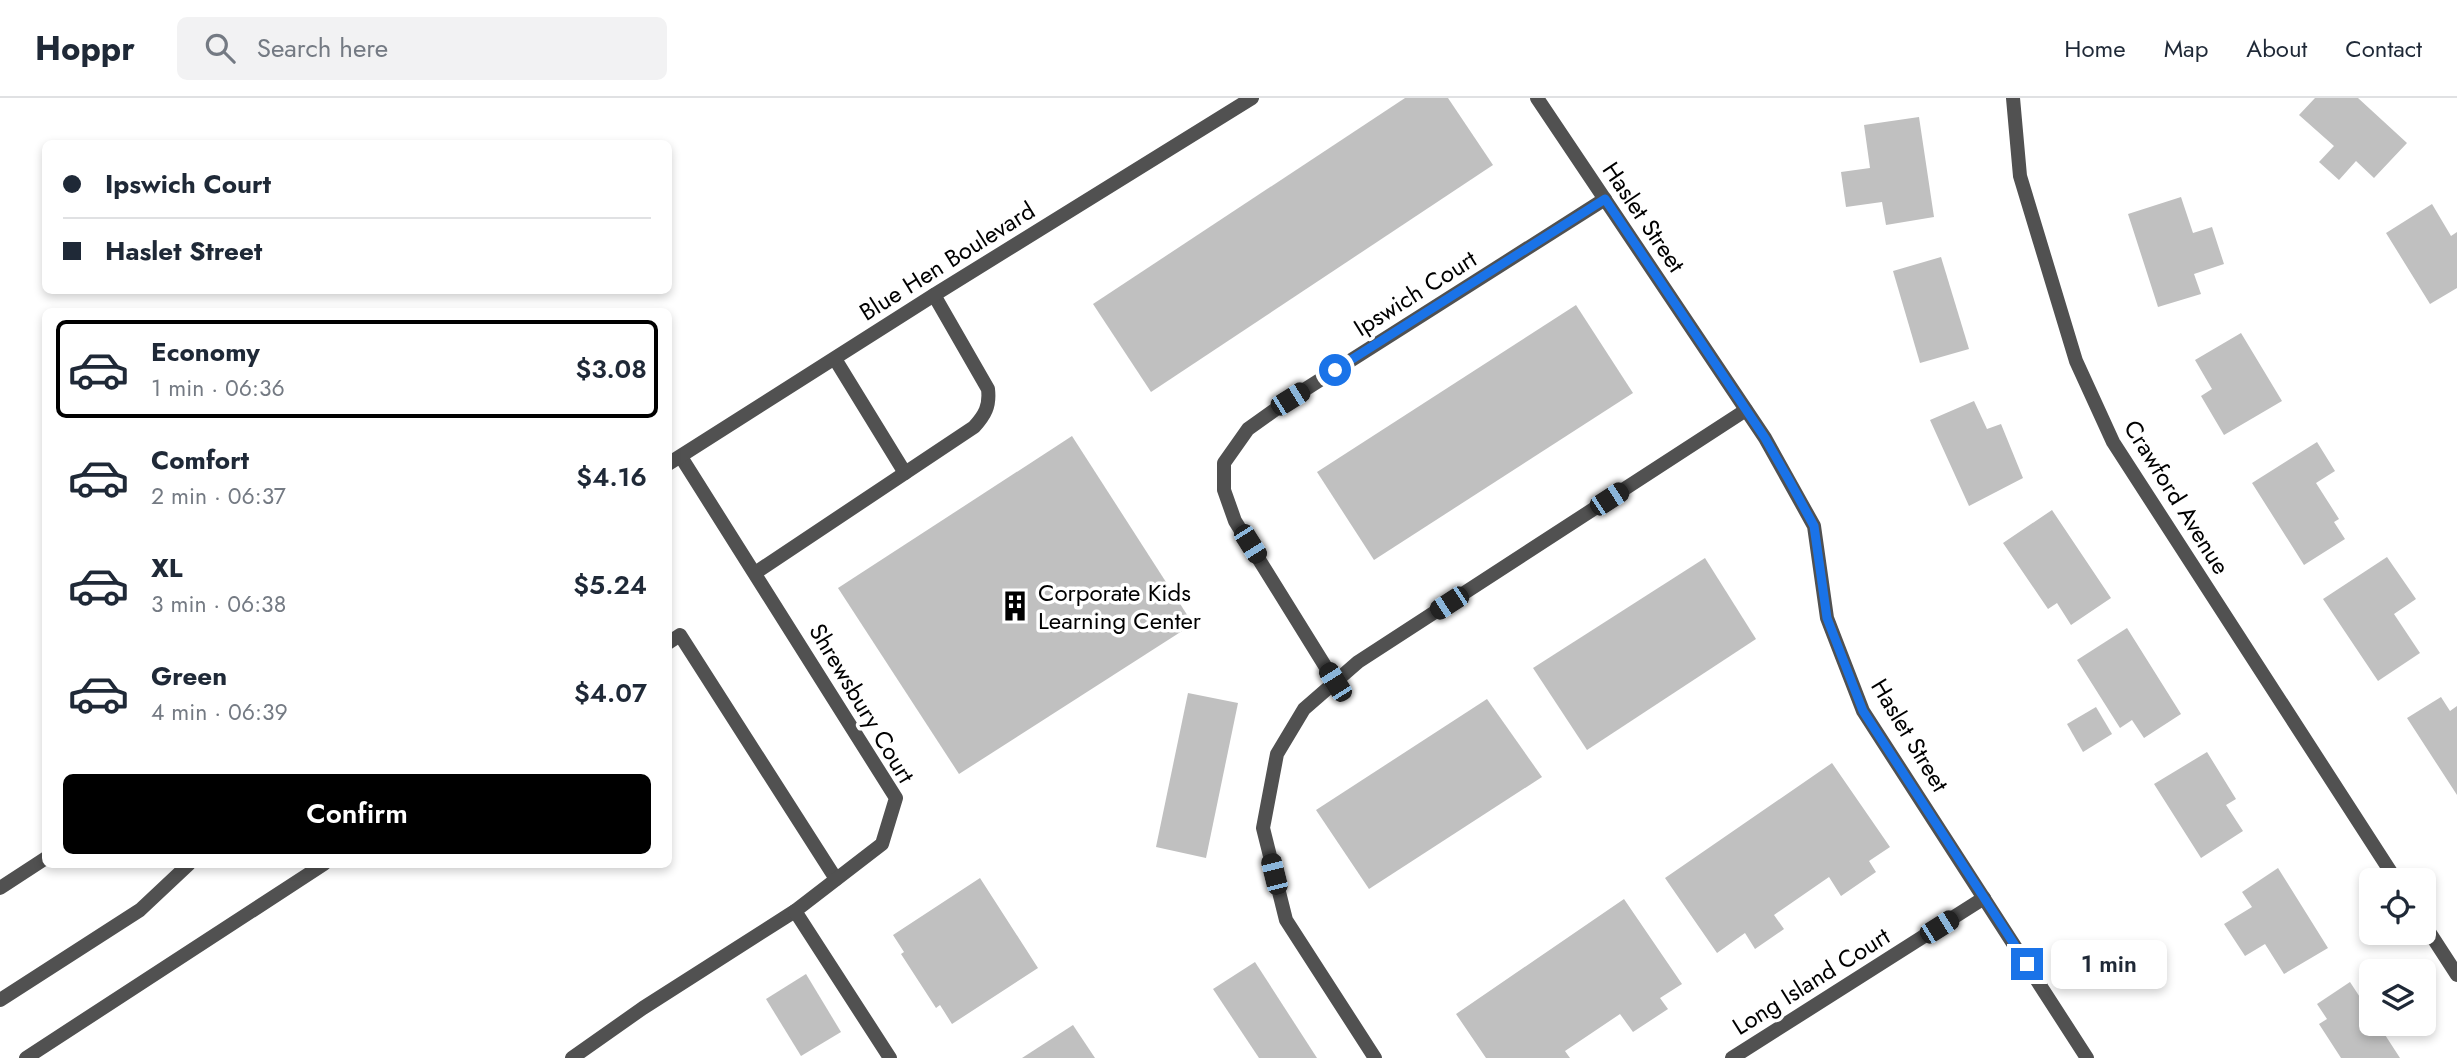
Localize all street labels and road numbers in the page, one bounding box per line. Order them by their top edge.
street label: Haslet Street [1594,155,1694,279]
street label: Blue Hen Boulevard [852,193,1042,329]
street label: Ipswich Court [1347,241,1483,345]
street label: Crawford Avenue [2115,413,2239,581]
street label: Shrewsbury Court [800,617,924,790]
street label: Haslet Street [1862,672,1958,798]
street label: Long Island Court [1726,918,1897,1043]

